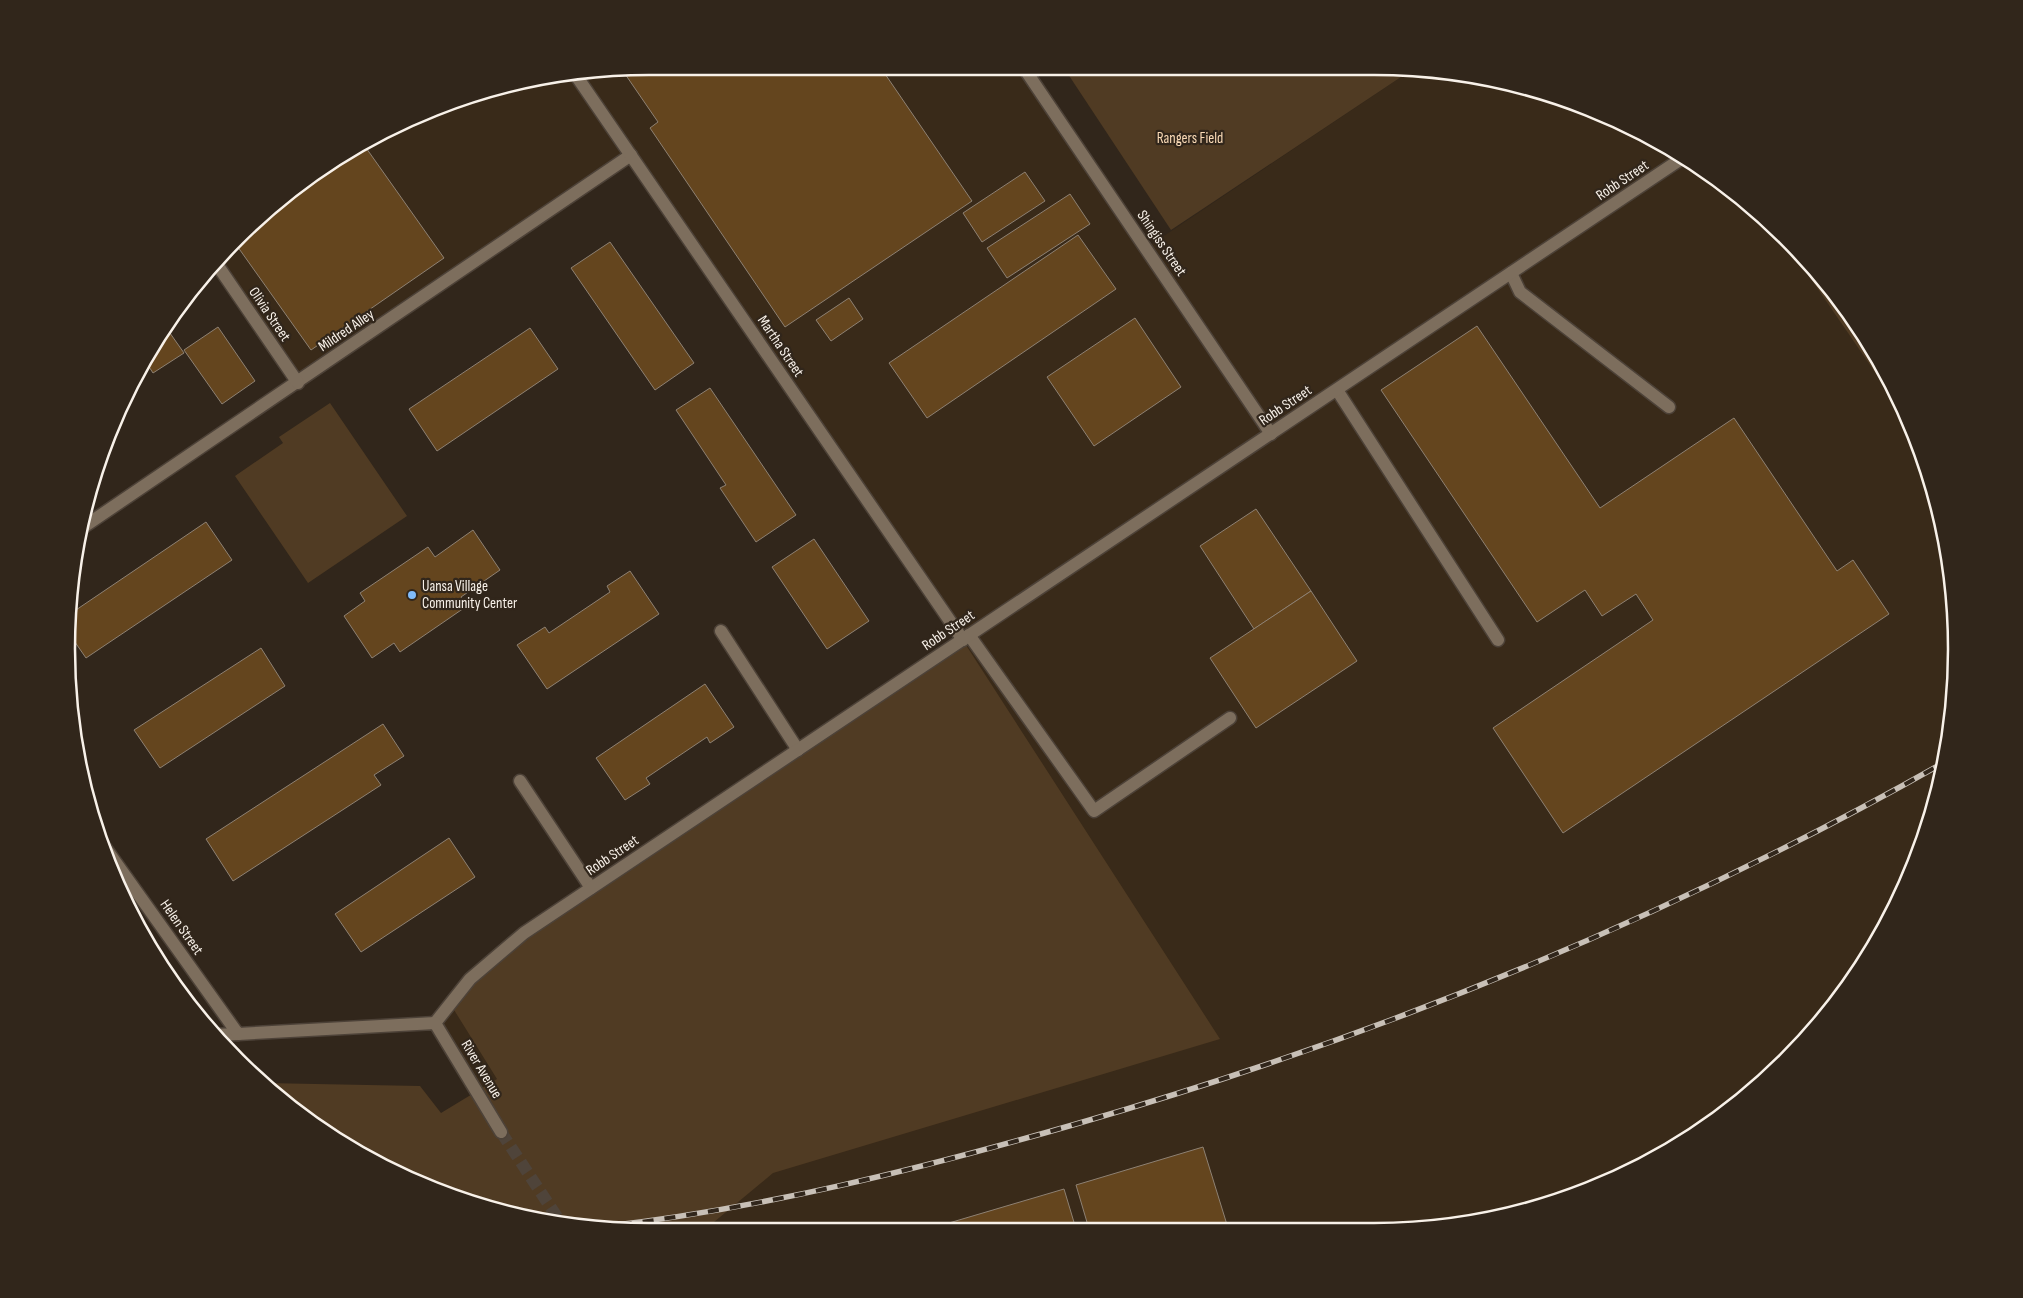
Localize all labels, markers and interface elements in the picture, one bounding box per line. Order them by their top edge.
park label: Rangers Field [1157,129,1223,148]
street label: Robb Street [1592,156,1653,205]
street label: Shingiss Street [1133,207,1191,280]
street label: Olivia Street [244,283,295,346]
street label: Mildred Alley [315,305,378,356]
street label: Martha Street [753,312,808,381]
street label: Robb Street [1255,381,1316,430]
place label: Uansa Village Community Center [422,577,518,613]
marker: Uansa Village Community Center [406,589,418,601]
street label: Robb Street [918,606,979,655]
street label: Robb Street [582,831,643,880]
street label: Helen Street [156,896,208,959]
street label: River Avenue [457,1037,506,1102]

